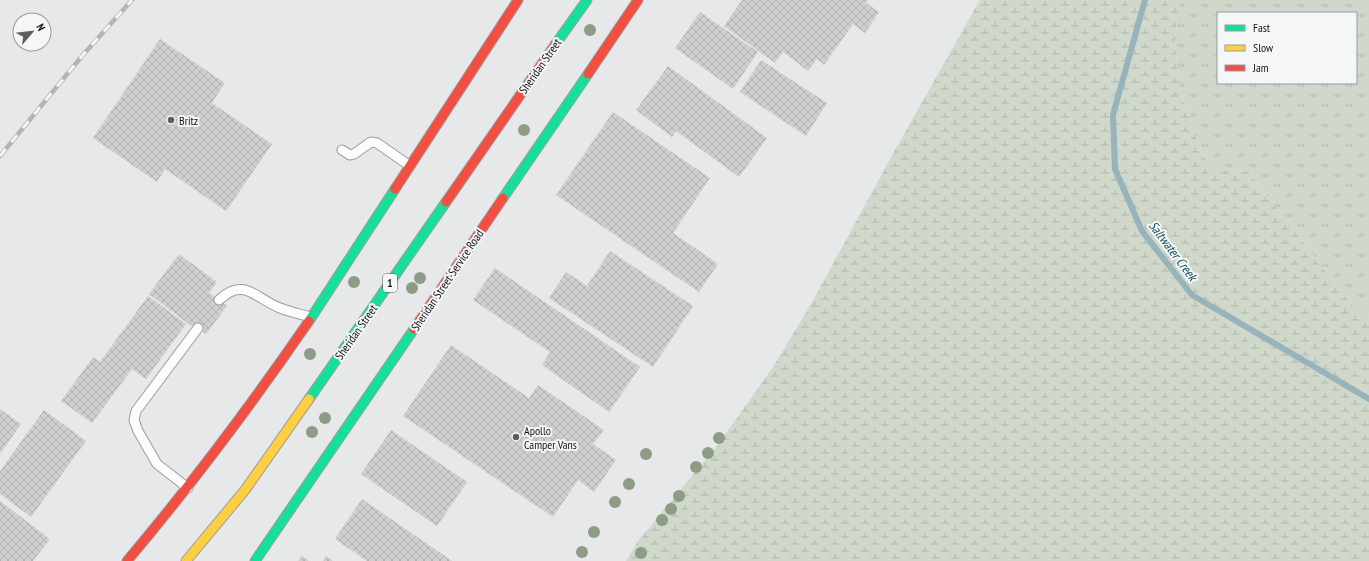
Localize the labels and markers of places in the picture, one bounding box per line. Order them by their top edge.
place label: Britz [179,113,198,128]
marker: Britz [166,115,176,125]
place label: Apollo Camper Vans [524,423,577,452]
marker: Apollo Camper Vans [511,432,521,442]

